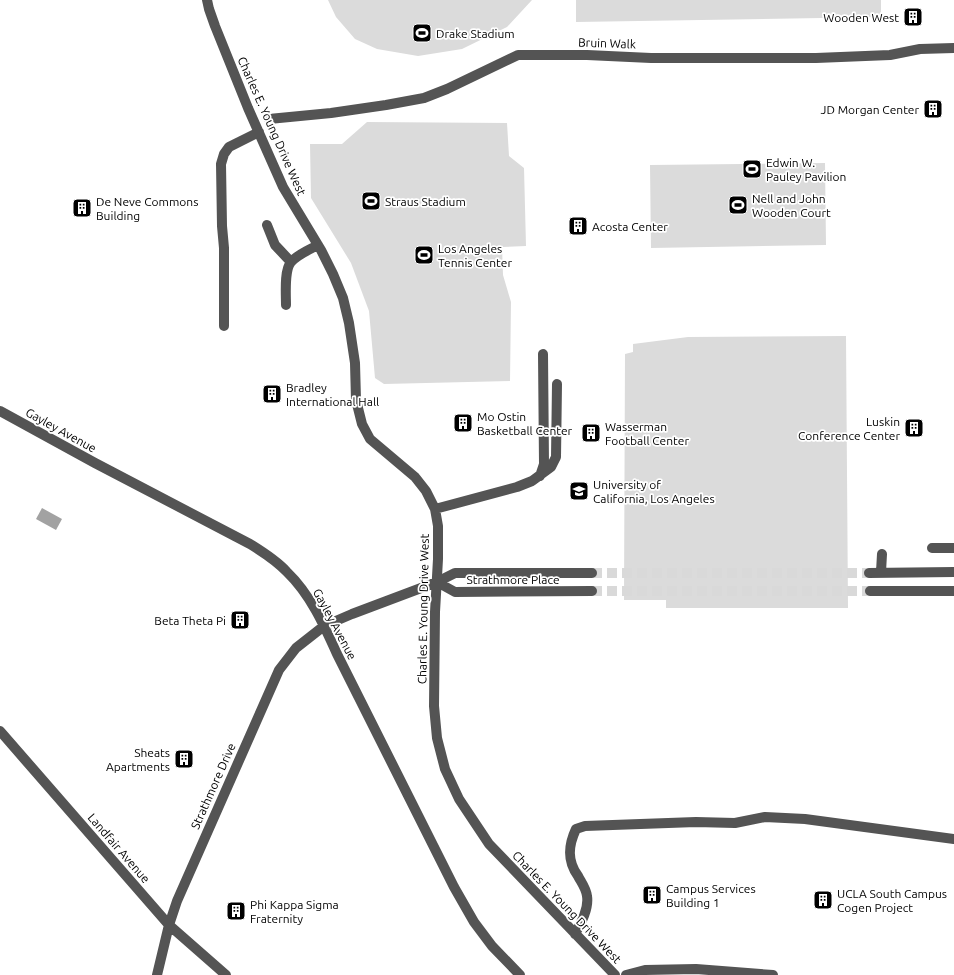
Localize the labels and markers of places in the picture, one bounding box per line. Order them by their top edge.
building icon: Wooden West [902,6,924,28]
place label: Wooden West [823,11,899,24]
sports icon: Drake Stadium [411,22,433,44]
place label: Drake Stadium [436,27,515,40]
building icon: JD Morgan Center [922,98,944,120]
place label: JD Morgan Center [821,103,919,116]
place label: Edwin W. Pauley Pavilion [766,156,846,183]
sports icon: Edwin W. Pauley Pavilion [741,158,763,180]
sports icon: Straus Stadium [360,190,382,212]
place label: Nell and John Wooden Court [752,192,831,219]
sports icon: Nell and John Wooden Court [727,194,749,216]
place label: De Neve Commons Building [96,195,198,222]
place label: Straus Stadium [385,195,466,208]
building icon: De Neve Commons Building [71,197,93,219]
building icon: Acosta Center [567,215,589,237]
place label: Acosta Center [592,220,668,233]
place label: Los Angeles Tennis Center [438,242,512,269]
sports icon: Los Angeles Tennis Center [413,244,435,266]
place label: Bradley International Hall [286,381,379,408]
building icon: Bradley International Hall [261,383,283,405]
place label: Mo Ostin Basketball Center [477,410,573,437]
building icon: Mo Ostin Basketball Center [452,412,474,434]
place label: Luskin Conference Center [798,415,900,442]
building icon: Luskin Conference Center [903,417,925,439]
place label: Wasserman Football Center [605,420,689,447]
building icon: Wasserman Football Center [580,422,602,444]
place label: University of California, Los Angeles [593,478,715,505]
school or university icon: University of California, Los Angeles [568,480,590,502]
building icon: Beta Theta Pi [229,609,251,631]
place label: Beta Theta Pi [154,614,226,627]
place label: Sheats Apartments [106,746,170,773]
building icon: Sheats Apartments [173,748,195,770]
place label: Campus Services Building 1 [666,882,756,909]
building icon: Campus Services Building 1 [641,884,663,906]
place label: UCLA South Campus Cogen Project [837,887,947,914]
building icon: UCLA South Campus Cogen Project [812,889,834,911]
place label: Phi Kappa Sigma Fraternity [250,898,339,925]
building icon: Phi Kappa Sigma Fraternity [225,900,247,922]

